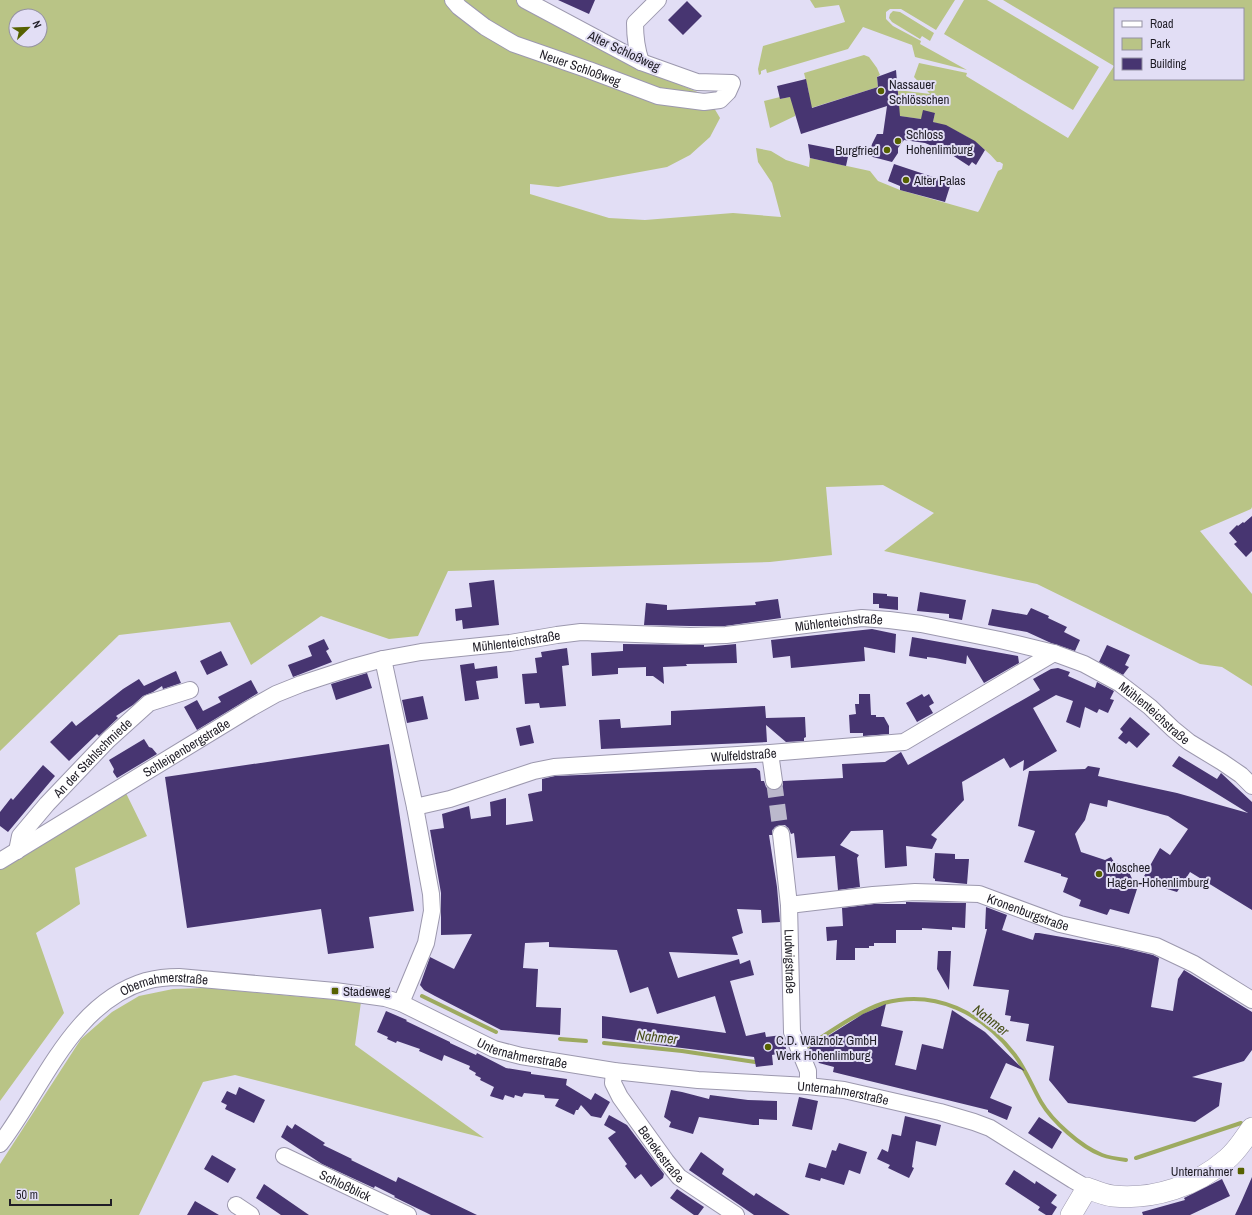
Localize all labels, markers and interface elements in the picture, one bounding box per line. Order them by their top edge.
north arrow [8,8,48,48]
legend [1114,8,1244,80]
text: Road [1150,16,1174,32]
text: N [29,18,45,30]
street label: Alter Schloßweg [584,26,663,75]
text: Park [1150,36,1170,52]
street label: Neuer Schloßweg [538,45,623,90]
text: Building [1150,56,1187,72]
place label: Nassauer Schlösschen [889,76,950,108]
marker: Nassauer Schlösschen [876,86,886,96]
place label: Schloss Hohenlimburg [906,126,973,158]
marker: Schloss Hohenlimburg [893,136,903,146]
place label: Burgfried [835,142,879,159]
marker: Burgfried [882,145,892,155]
place label: Alter Palas [913,172,966,189]
marker: Alter Palas [901,175,911,185]
street label: Mühlenteichstraße [794,609,883,635]
street label: Mühlenteichstraße [472,626,561,655]
street label: Mühlenteichstraße [1115,678,1194,748]
street label: An der Stahlschmiede [49,714,135,802]
street label: Schleipenbergstraße [139,714,233,781]
street label: Wulfeldstraße [710,744,777,765]
place label: Moschee Hagen-Hohenlimburg [1107,859,1209,891]
marker: Moschee Hagen-Hohenlimburg [1094,869,1104,879]
street label: Kronenburgstraße [985,889,1071,934]
street label: Ludwigstraße [781,929,800,994]
street label: Obernahmerstraße [117,968,209,999]
place label: Stadeweg [343,983,390,1000]
marker: Stadeweg [330,986,340,996]
water label: Nahmer [969,1000,1014,1040]
water label: Nahmer [636,1026,679,1048]
place label: C.D. Wälzholz GmbH Werk Hohenlimburg [776,1032,877,1064]
street label: Unternahmerstraße [474,1033,569,1072]
marker: C.D. Wälzholz GmbH Werk Hohenlimburg [763,1042,773,1052]
street label: Unternahmerstraße [797,1077,891,1109]
street label: Benekestraße [635,1122,687,1186]
place label: Unternahmer [1171,1163,1233,1180]
street label: Schloßblick [317,1166,375,1205]
marker: Unternahmer [1236,1166,1246,1176]
scale bar [10,1181,111,1207]
text: 50 m [16,1187,38,1203]

